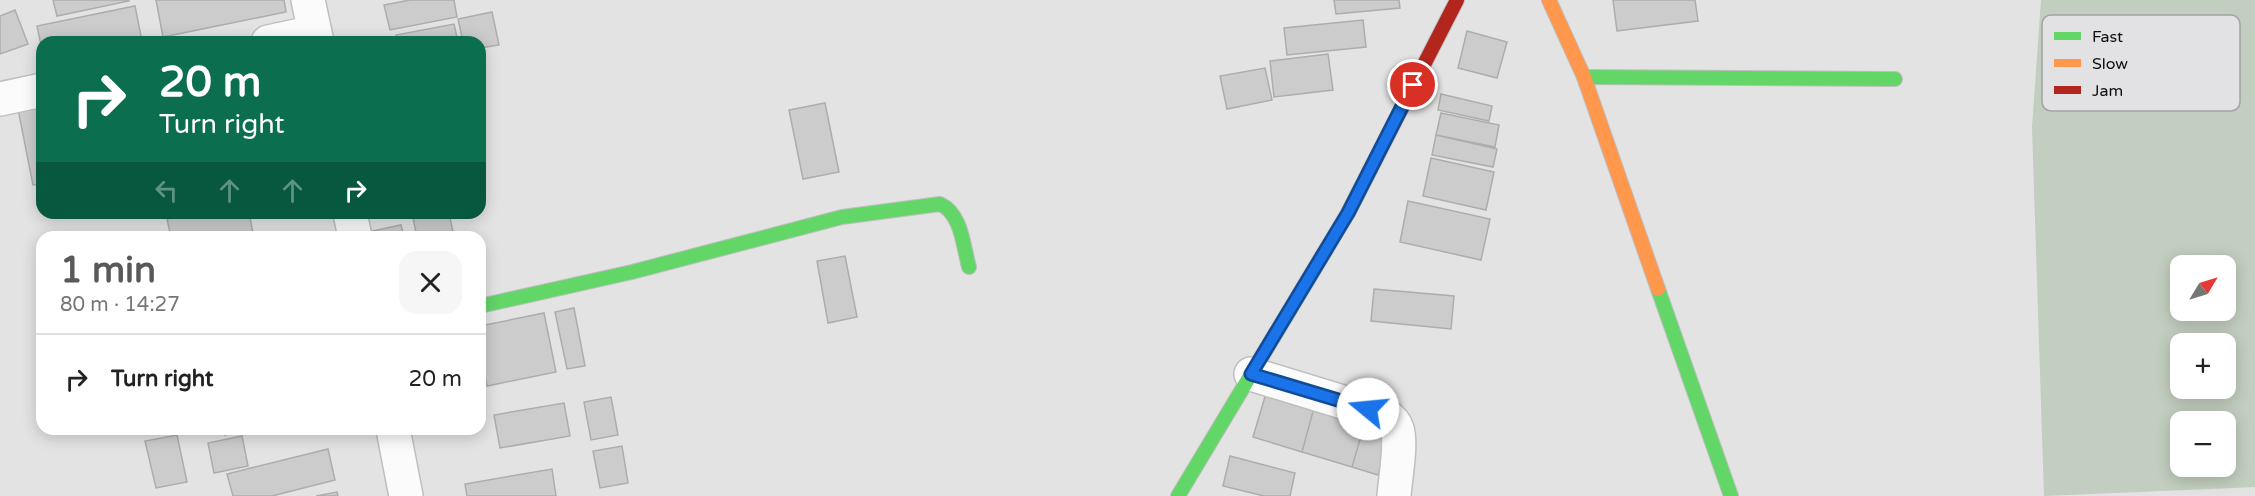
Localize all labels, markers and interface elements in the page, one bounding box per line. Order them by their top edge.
legend [2042,15,2240,111]
text: Fast [2092,27,2123,47]
text: Slow [2092,54,2128,74]
text: 20 m [159,57,261,108]
pin [1387,59,1438,110]
icon: right [60,60,138,138]
icon: arrive [1396,68,1429,101]
text: Jam [2092,81,2123,101]
text: Turn right [159,108,285,141]
icon: left [150,174,183,207]
icon: ahead [213,174,246,207]
icon: ahead [276,174,309,207]
icon: right [339,174,372,207]
text: 1 min [60,249,156,292]
button: close [399,251,462,314]
north arrow [2170,255,2236,321]
map controls [2170,255,2236,477]
text: 80 m · 14:27 [60,293,180,317]
button: + [2170,333,2236,399]
icon: right [60,363,93,396]
text: Turn right [111,366,213,392]
text: 20 m [408,366,462,392]
position arrow [1336,377,1400,441]
button: − [2170,411,2236,477]

